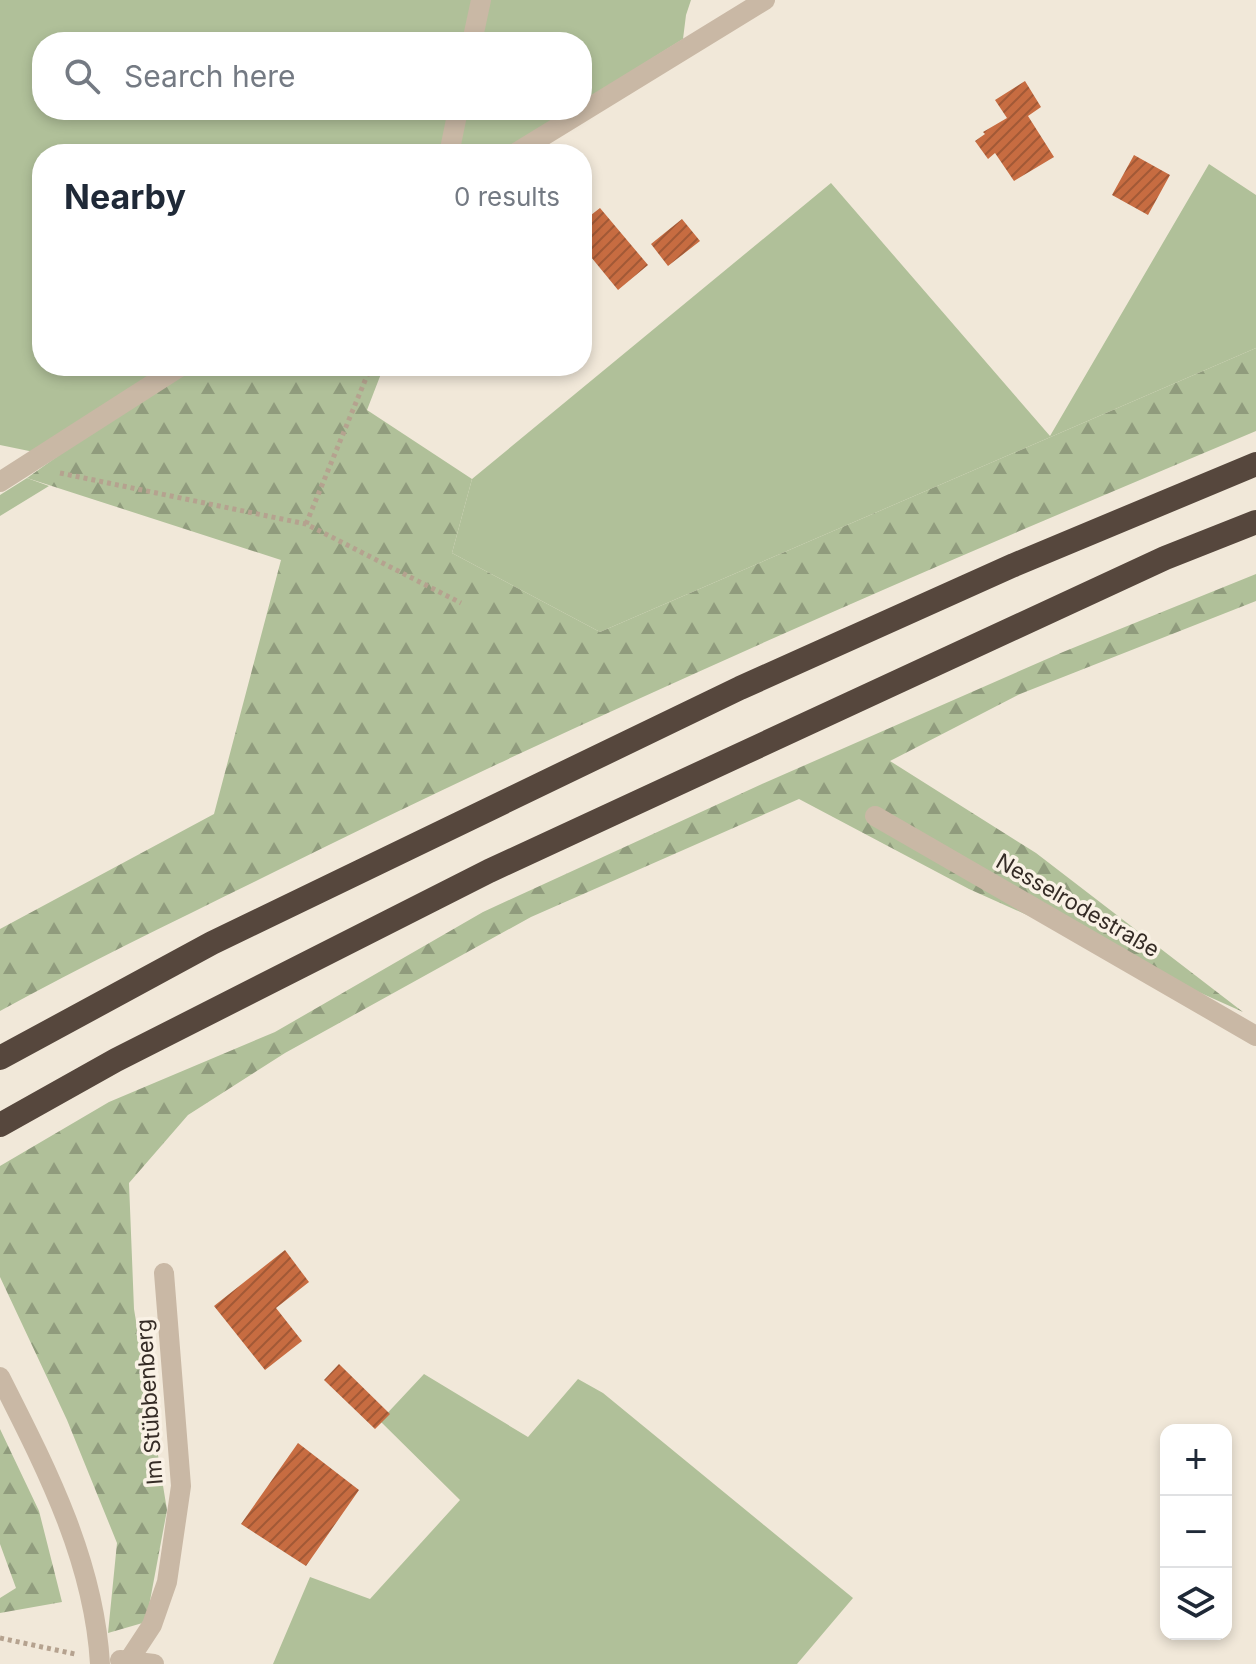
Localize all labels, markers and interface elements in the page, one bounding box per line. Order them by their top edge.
search box [32,32,592,120]
icon: search [60,54,104,98]
text: Search here [124,58,296,94]
text: Nearby [64,176,186,217]
text: 0 results [454,181,560,212]
street label: Nesselrodestraße [992,848,1164,962]
street label: Im Stübbenberg [130,1318,168,1486]
map controls [1160,1424,1232,1640]
button: + [1160,1424,1232,1496]
button: − [1160,1496,1232,1568]
button: layers [1160,1568,1232,1640]

